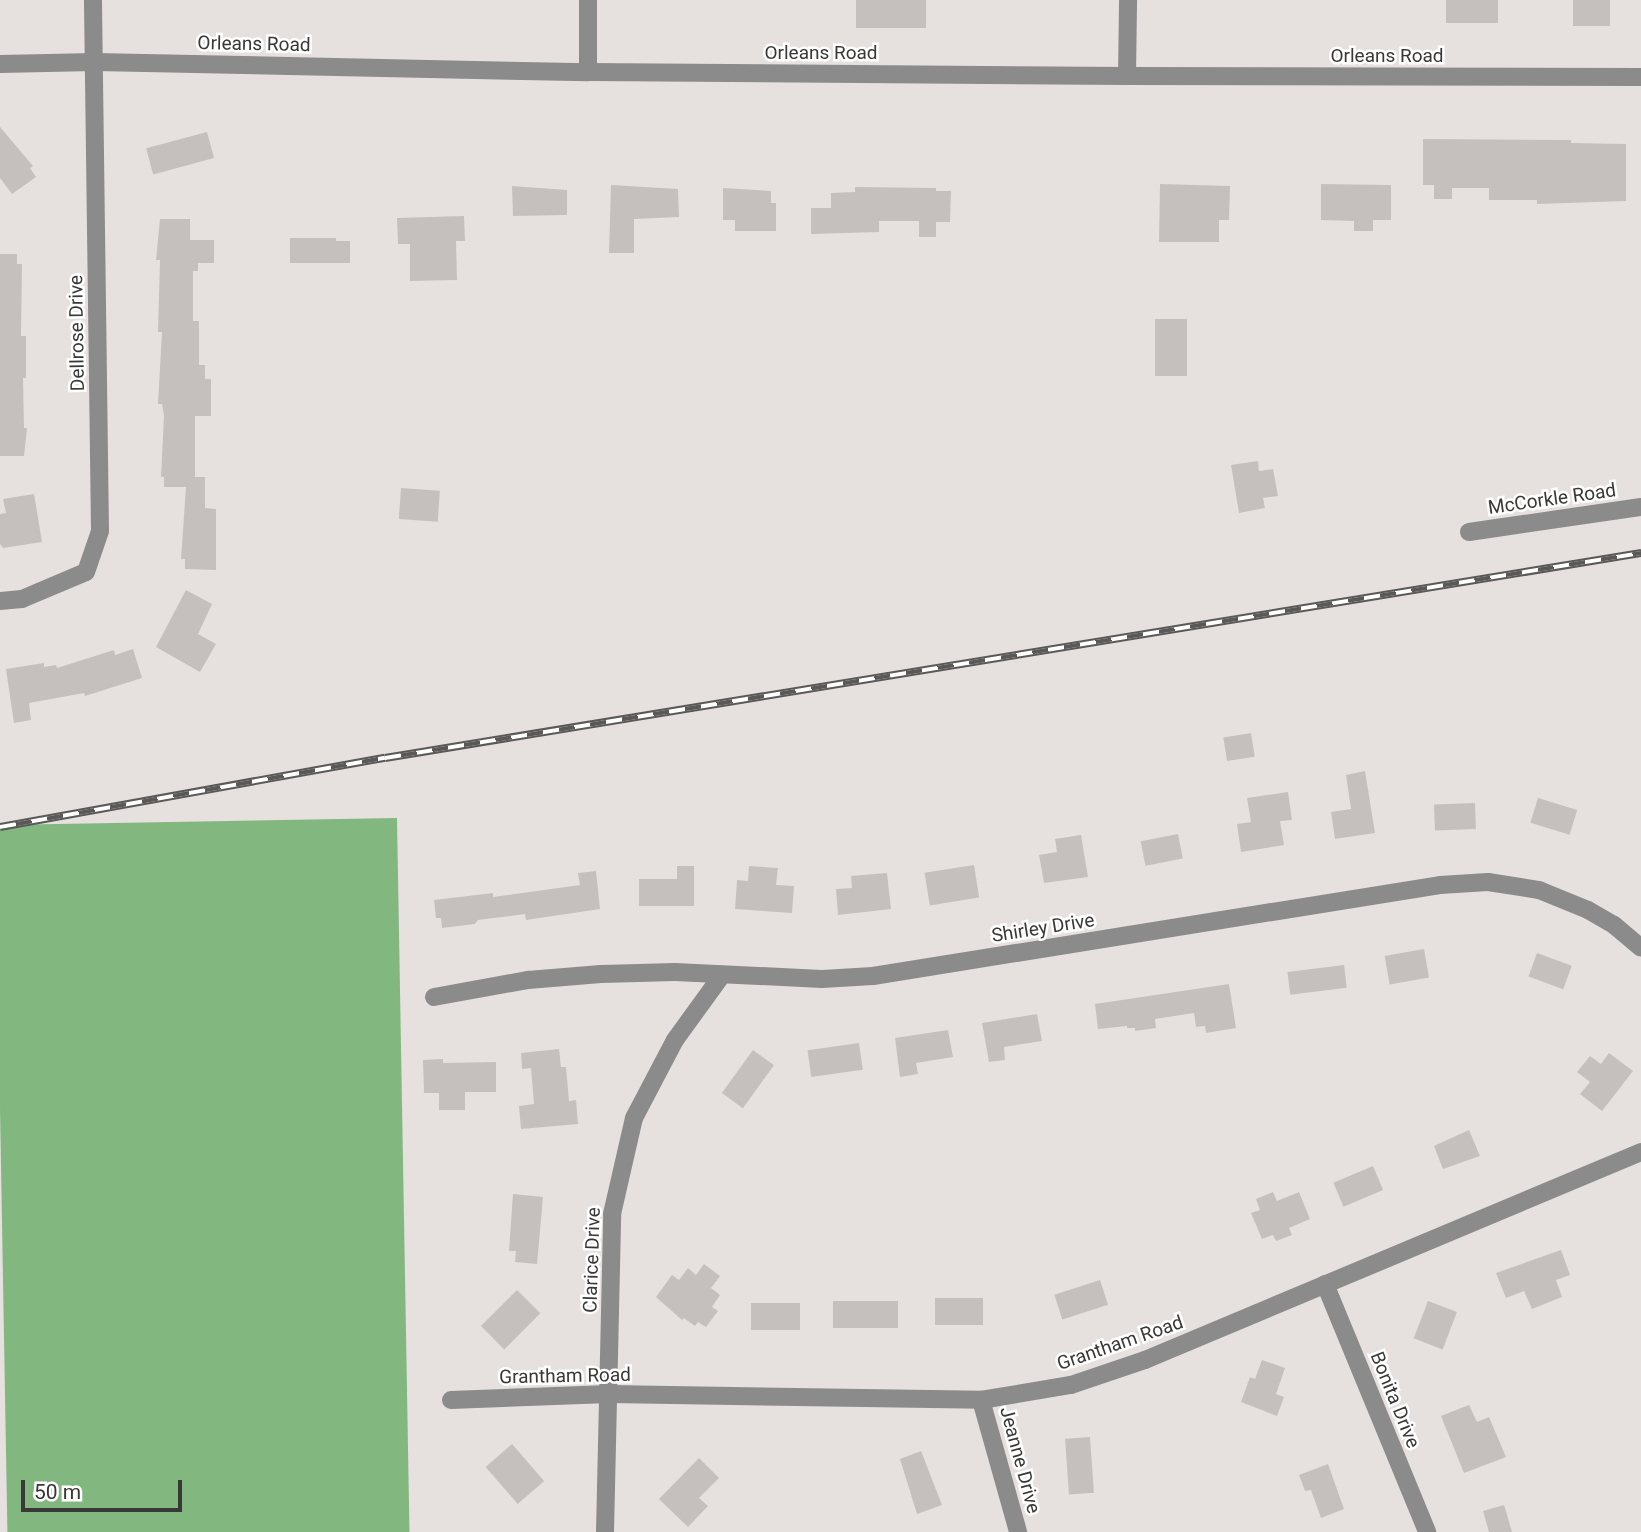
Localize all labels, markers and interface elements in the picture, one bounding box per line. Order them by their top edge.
street label: Orleans Road [197,32,311,56]
street label: Orleans Road [764,42,878,64]
street label: Orleans Road [1330,45,1444,67]
street label: Dellrose Drive [65,275,89,391]
street label: McCorkle Road [1487,479,1617,519]
street label: Shirley Drive [990,909,1096,947]
street label: Clarice Drive [579,1207,605,1313]
street label: Grantham Road [1054,1311,1186,1375]
street label: Bonita Drive [1365,1349,1425,1451]
street label: Grantham Road [499,1363,631,1389]
street label: Jeanne Drive [995,1404,1045,1516]
scale bar [24,1466,186,1510]
text: 50 m [34,1480,81,1504]

